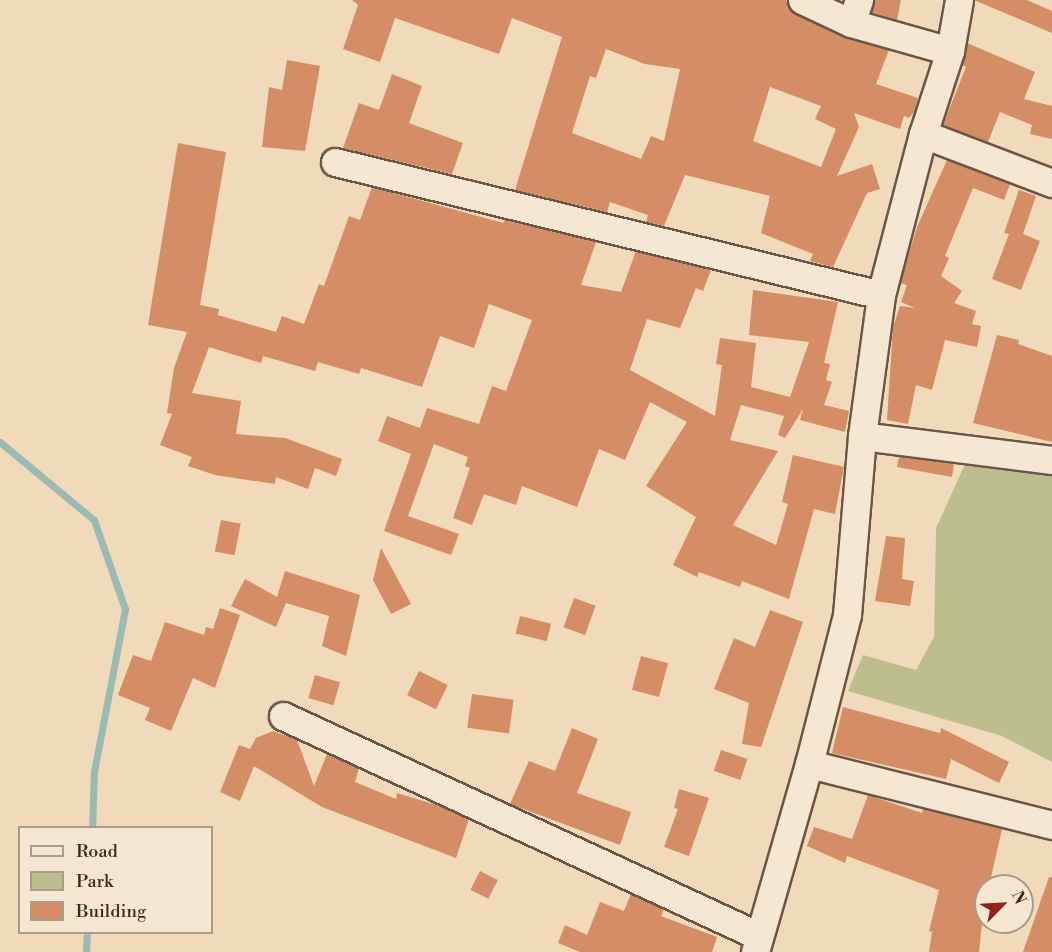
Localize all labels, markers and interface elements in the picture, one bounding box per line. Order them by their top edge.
legend [18,826,213,934]
text: Road [76,840,118,863]
text: Park [76,870,113,893]
north arrow [974,874,1034,934]
text: N [1007,888,1030,907]
text: Building [76,900,146,923]

